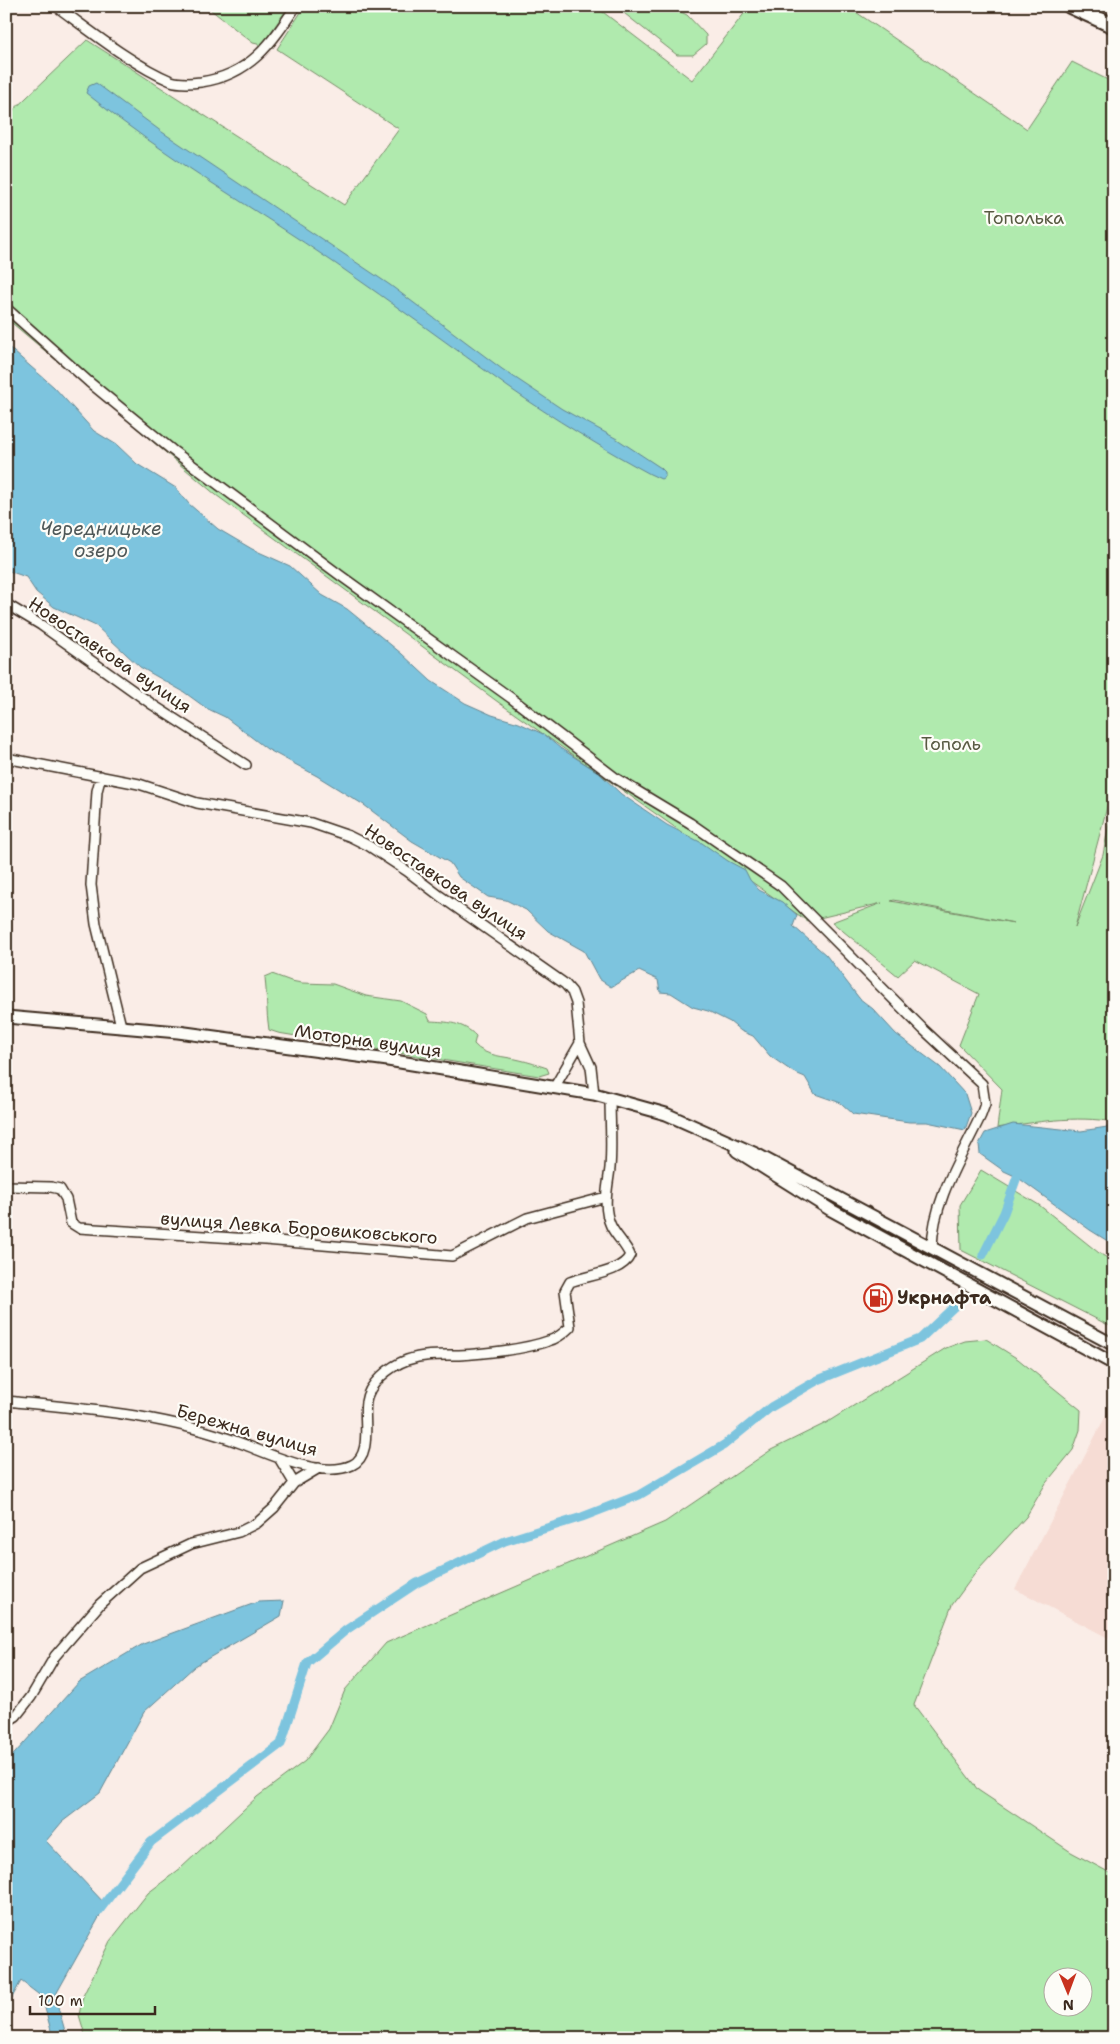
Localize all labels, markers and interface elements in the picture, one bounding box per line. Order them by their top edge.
park label: Тополька [984,206,1064,230]
water label: Чередницьке озеро [40,516,162,563]
street label: Новоставкова вулиця [24,591,196,719]
park label: Тополь [921,732,981,756]
street label: Новоставкова вулиця [360,818,532,946]
street label: Моторна вулиця [293,1019,443,1063]
street label: вулиця Левка Боровиковського [160,1206,438,1250]
fuel station icon: Укрнафта [863,1283,893,1313]
place label: Укрнафта [897,1286,992,1310]
street label: Бережна вулиця [174,1398,320,1462]
north arrow [1042,1966,1092,2016]
scale bar [30,1984,155,2016]
text: 100 m [38,1991,83,2011]
text: N [1063,1996,1074,2014]

